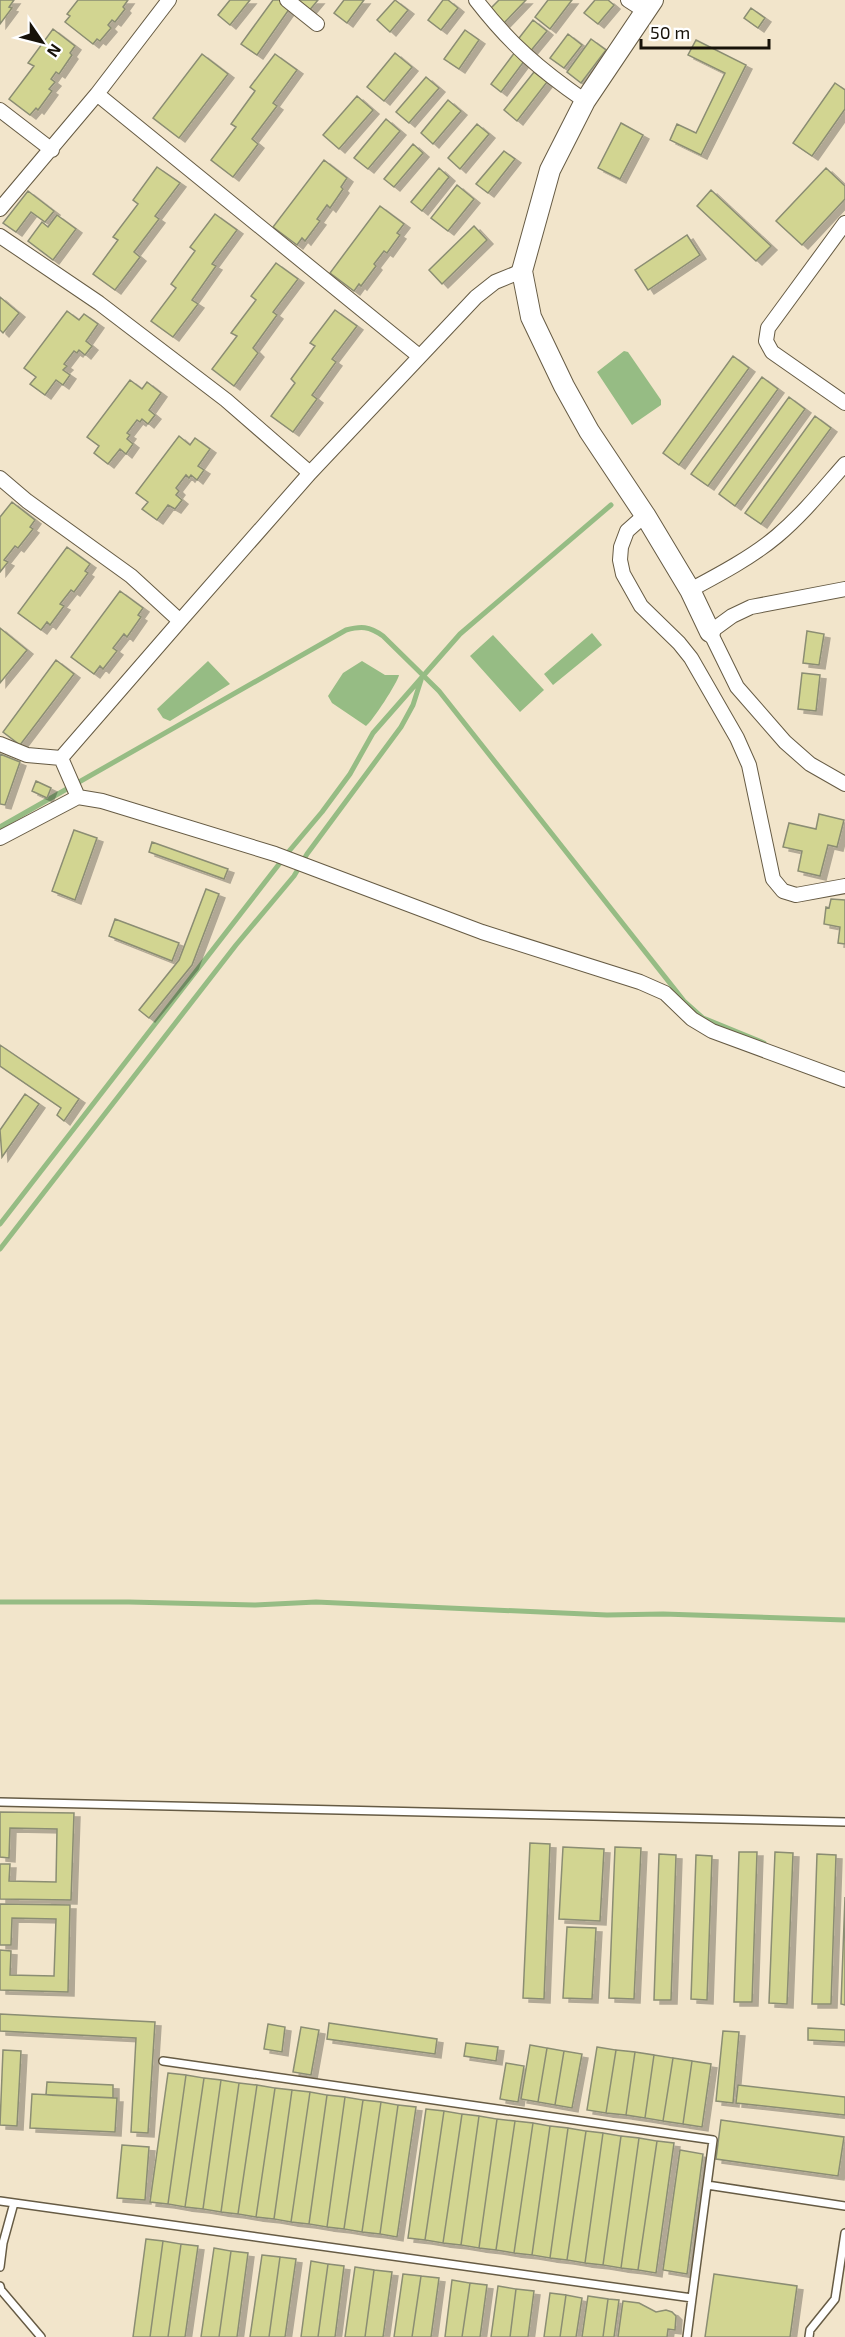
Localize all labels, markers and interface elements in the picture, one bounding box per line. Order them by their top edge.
north arrow [12,12,72,72]
scale bar [641,12,768,50]
text: 50 m [650,21,690,43]
text: N [44,41,66,61]

